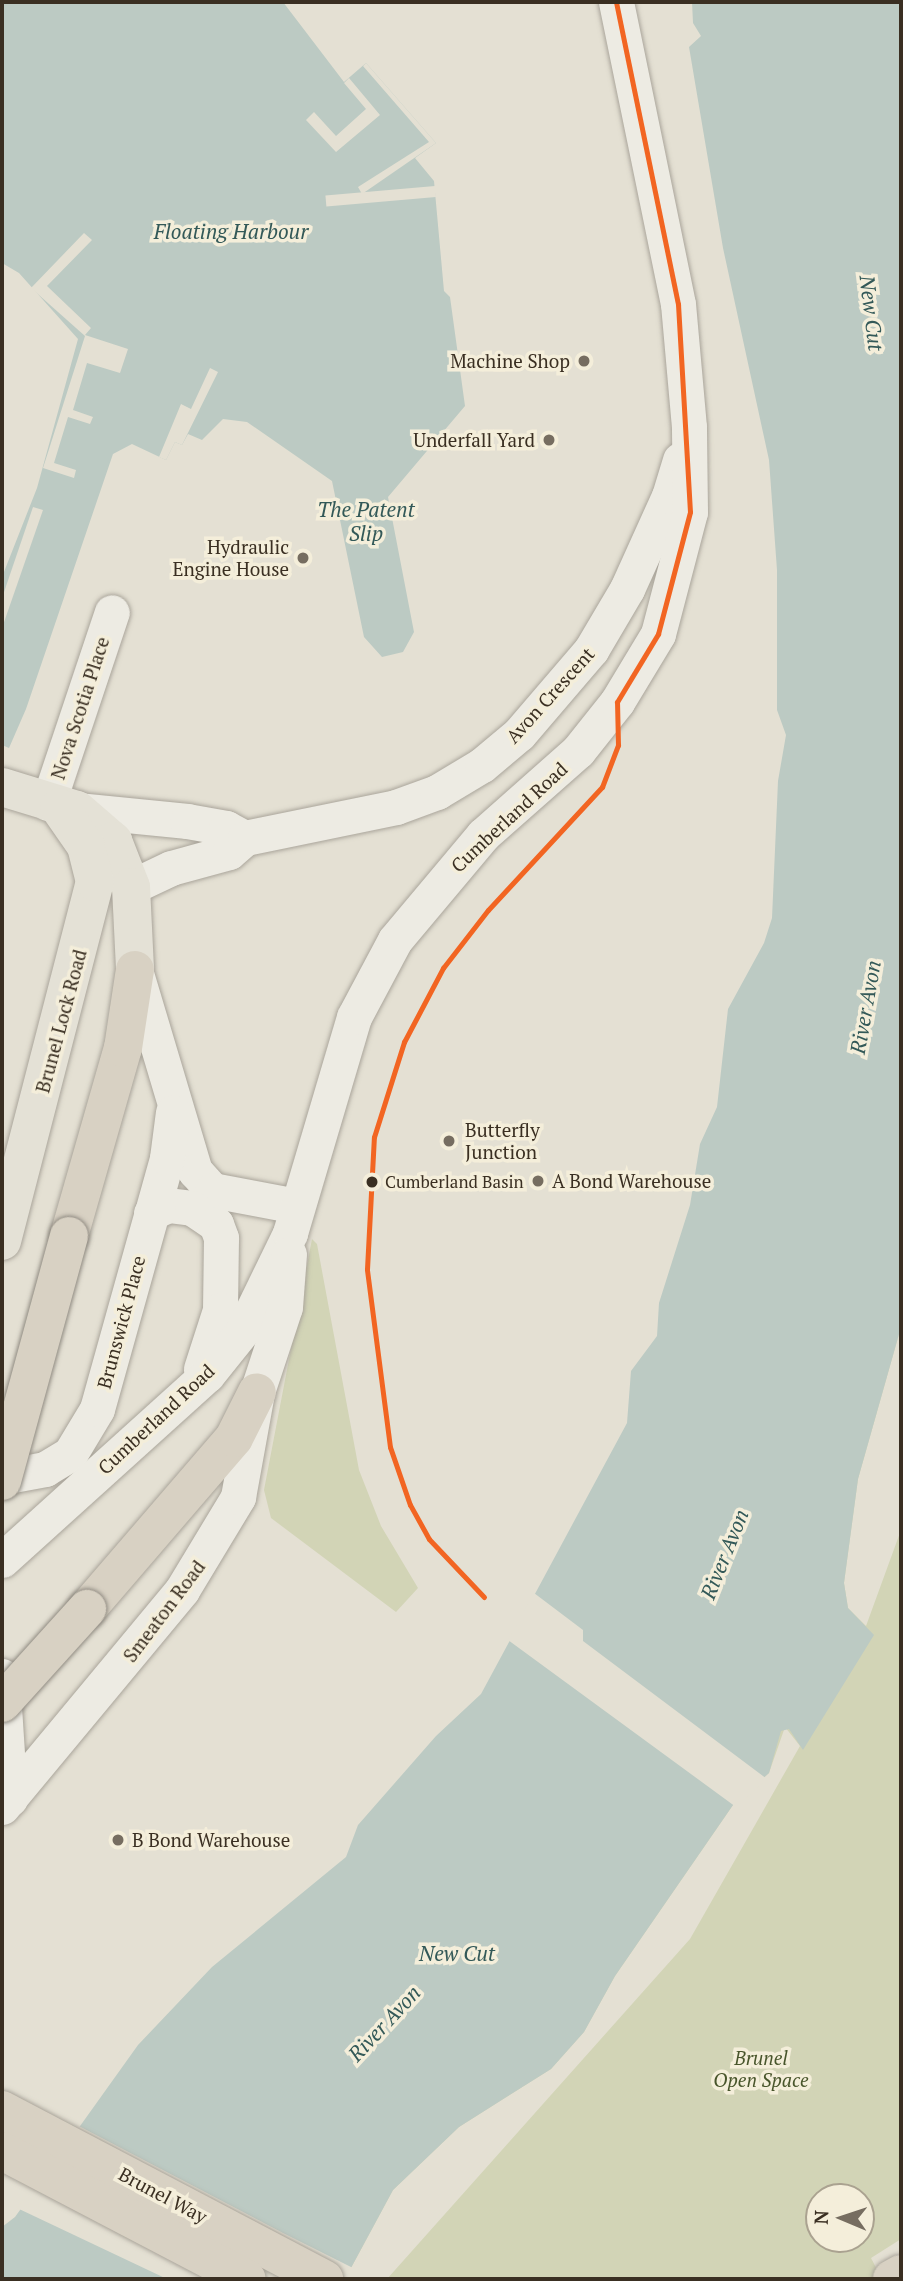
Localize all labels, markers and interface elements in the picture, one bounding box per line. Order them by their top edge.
water label: Floating Harbour [154,218,308,244]
water label: New Cut [855,274,889,352]
place label: Machine Shop [450,350,570,372]
marker: Machine Shop [576,353,592,369]
place label: Underfall Yard [413,429,535,451]
marker: Underfall Yard [541,432,557,448]
water label: The Patent Slip [317,496,415,546]
place label: Hydraulic Engine House [172,536,289,580]
marker: Hydraulic Engine House [295,550,311,566]
street label: Nova Scotia Place [46,634,114,782]
street label: Avon Crescent [501,642,599,748]
street label: Cumberland Road [446,757,572,877]
street label: Brunel Lock Road [31,947,91,1095]
water label: River Avon [844,958,886,1056]
place label: Butterfly Junction [465,1119,540,1163]
marker: Butterfly Junction [439,1131,459,1151]
place label: A Bond Warehouse [552,1170,712,1192]
place label: Cumberland Basin [385,1172,524,1192]
marker: A Bond Warehouse [530,1173,546,1189]
marker: Cumberland Basin [365,1175,379,1189]
street label: Brunswick Place [92,1253,150,1391]
street label: Cumberland Road [93,1359,219,1479]
water label: River Avon [695,1505,753,1603]
street label: Smeaton Road [118,1556,210,1666]
place label: B Bond Warehouse [132,1829,290,1851]
marker: B Bond Warehouse [110,1832,126,1848]
water label: New Cut [419,1940,495,1966]
water label: River Avon [342,1980,426,2066]
park label: Brunel Open Space [713,2047,809,2091]
street label: Brunel Way [115,2162,211,2228]
north arrow [805,2183,875,2253]
text: N [808,2210,833,2225]

